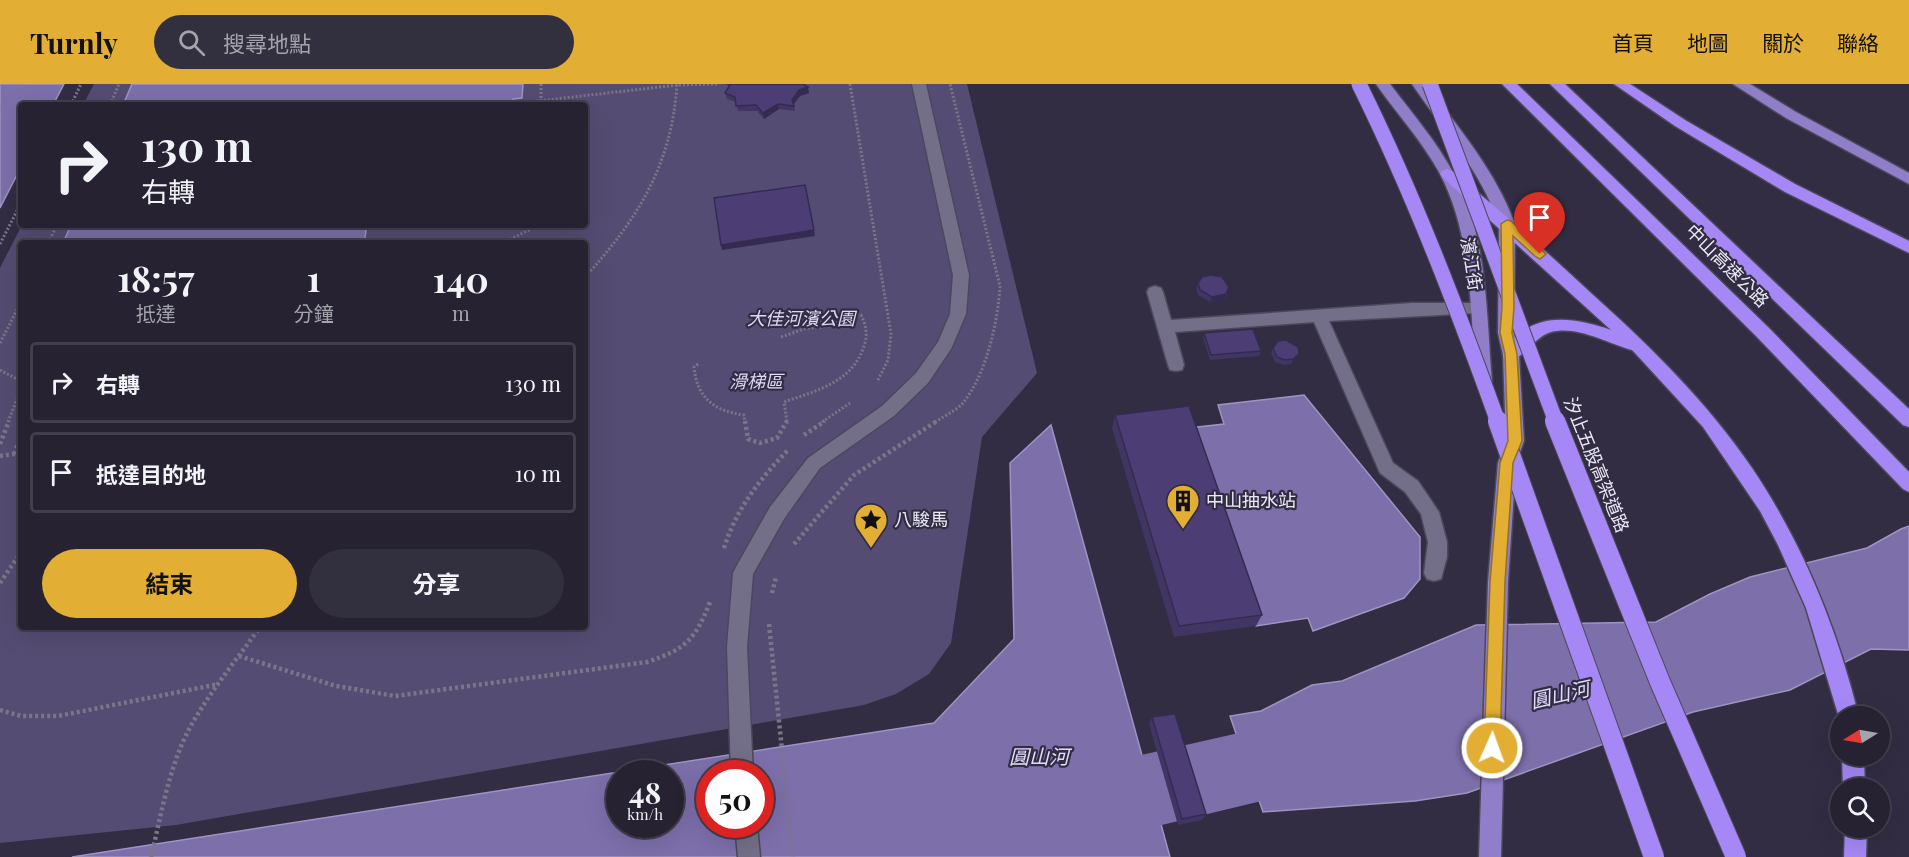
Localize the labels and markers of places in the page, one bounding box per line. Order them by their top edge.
pin [1514,192,1565,254]
building icon: 中山抽水站 [1165,483,1201,530]
place label: 中山抽水站 [1206,488,1296,512]
place icon: 八駿馬 [853,502,889,549]
place label: 八駿馬 [894,507,948,531]

